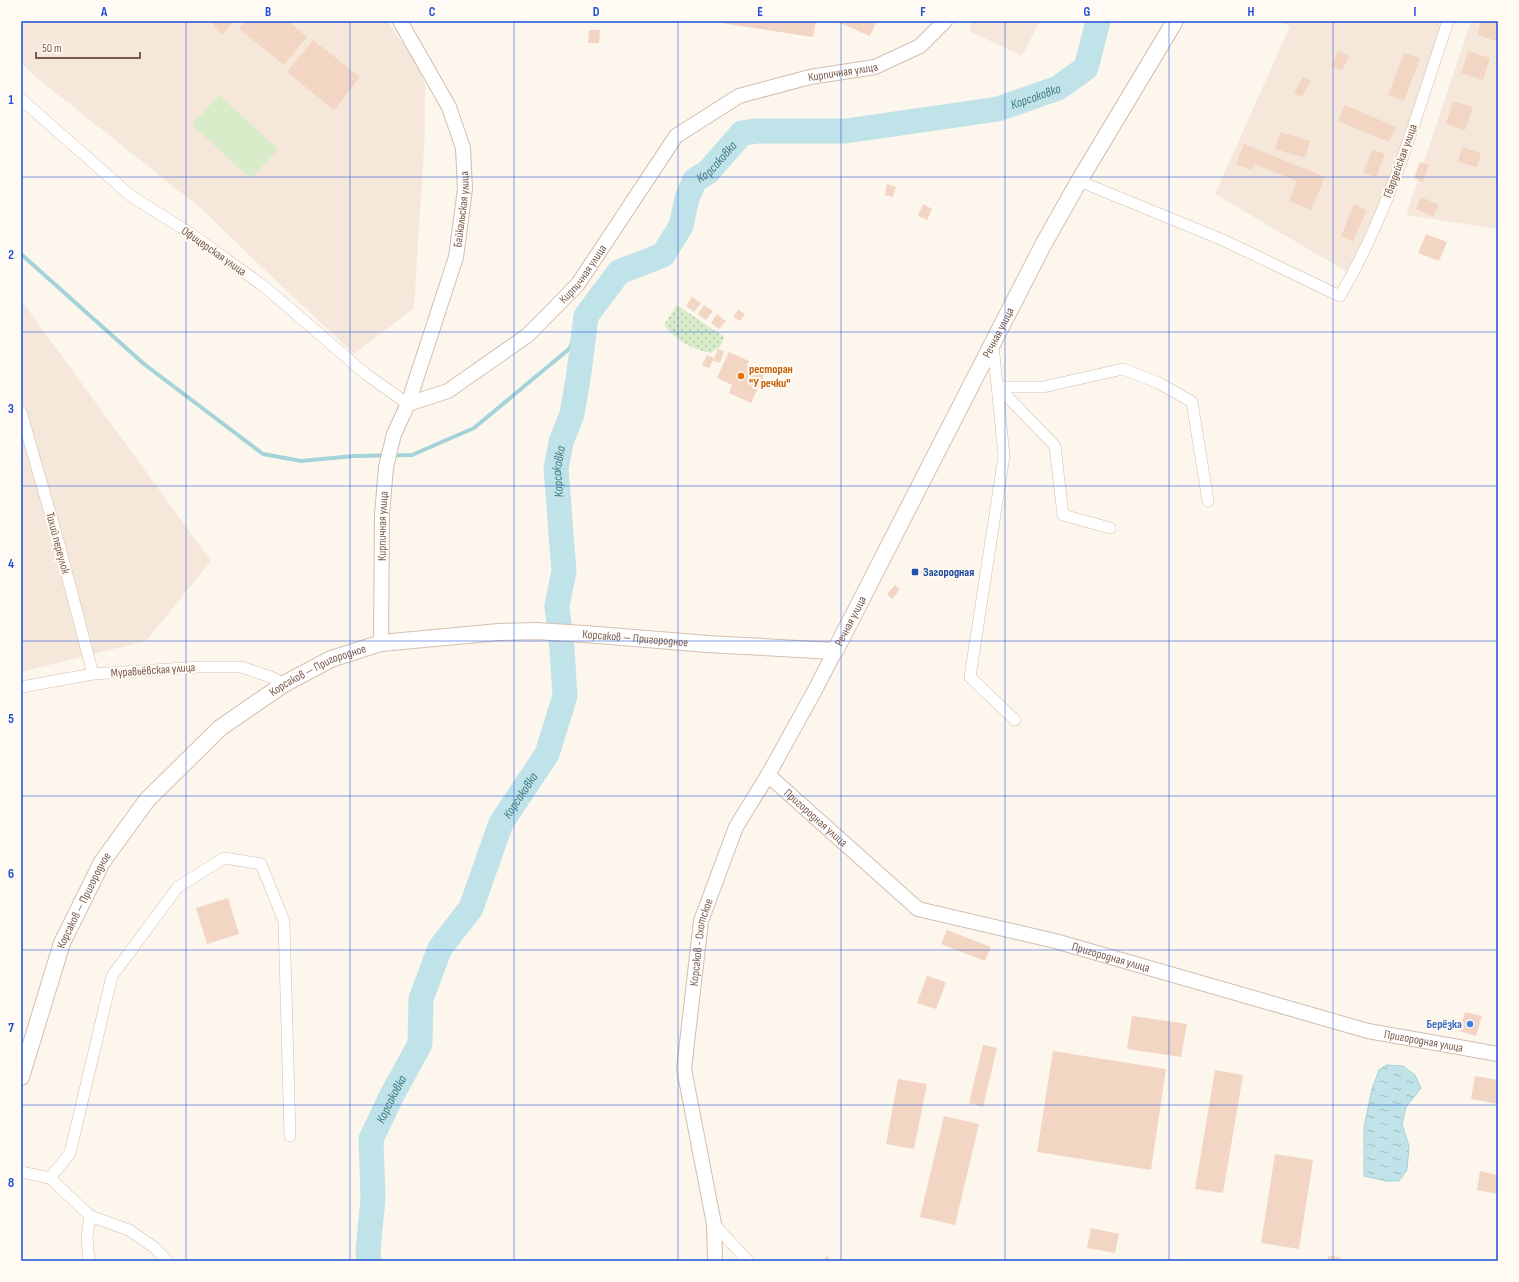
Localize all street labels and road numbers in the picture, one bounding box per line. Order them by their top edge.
street label: Кирпичная улица [807,59,881,85]
street label: Гвардейская улица [1380,122,1421,200]
street label: Байкальская улица [450,170,473,248]
street label: Офицерская улица [178,223,250,280]
street label: Кирпичная улица [556,242,610,307]
street label: Речная улица [979,305,1018,360]
street label: Кирпичная улица [375,490,392,561]
street label: Тихий переулок [42,511,73,576]
street label: Речная улица [832,593,870,649]
street label: Корсаков — Пригородное [582,627,689,650]
street label: Корсаков — Пригородное [267,641,368,700]
street label: Муравьёвская улица [110,660,196,681]
street label: Пригородная улица [780,786,851,851]
street label: Корсаков — Пригородное [54,849,115,950]
street label: Корсаков - Охотское [687,896,717,987]
street label: Пригородная улица [1070,939,1152,976]
street label: Пригородная улица [1383,1027,1465,1056]

